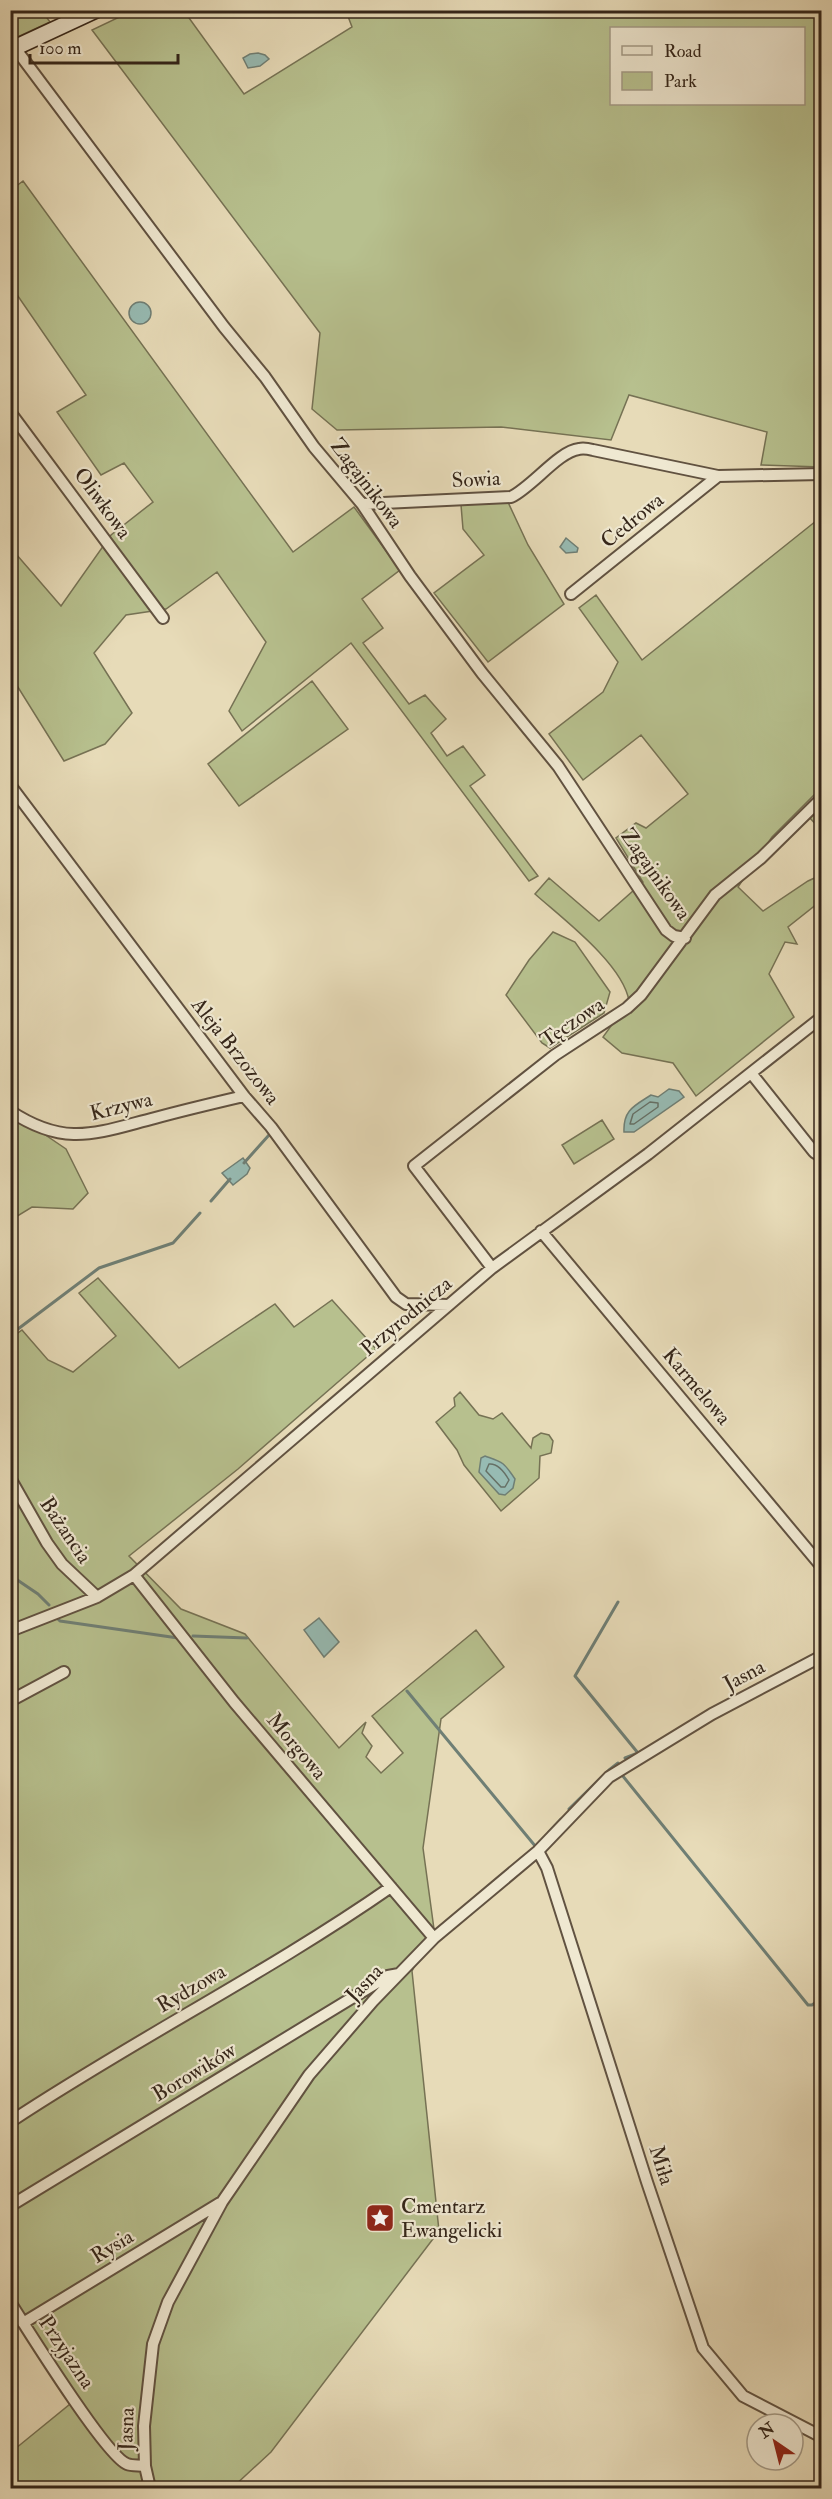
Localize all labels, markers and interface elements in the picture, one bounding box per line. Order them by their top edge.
scale bar [30,27,178,65]
legend [610,27,805,105]
text: 100 m [39,37,82,60]
text: Road [664,40,702,63]
text: Park [664,70,697,93]
street label: Zagajnikowa [324,433,409,534]
street label: Oliwkowa [68,462,138,545]
street label: Sowia [451,465,501,494]
street label: Cedrowa [595,486,670,554]
street label: Zagajnikowa [614,823,697,926]
street label: Aleja Brzozowa [185,991,286,1111]
street label: Tęczowa [535,991,610,1054]
street label: Krzywa [87,1086,155,1127]
street label: Przyrodnicza [355,1270,458,1362]
street label: Karmelowa [656,1342,737,1431]
street label: Bażancia [34,1492,98,1569]
street label: Jasna [718,1653,770,1698]
street label: Morgowa [261,1707,333,1786]
street label: Rydzowa [152,1958,231,2019]
street label: Jasna [339,1958,389,2009]
street label: Borowików [148,2036,242,2108]
street label: Miła [643,2142,681,2189]
place label: Cmentarz Ewangelicki [401,2193,503,2244]
place icon: Cmentarz Ewangelicki [364,2202,396,2234]
street label: Rysia [86,2223,139,2270]
street label: Przyjazna [32,2311,101,2394]
street label: Jasna [112,2407,141,2452]
north arrow [745,2412,805,2472]
text: N [755,2418,779,2443]

